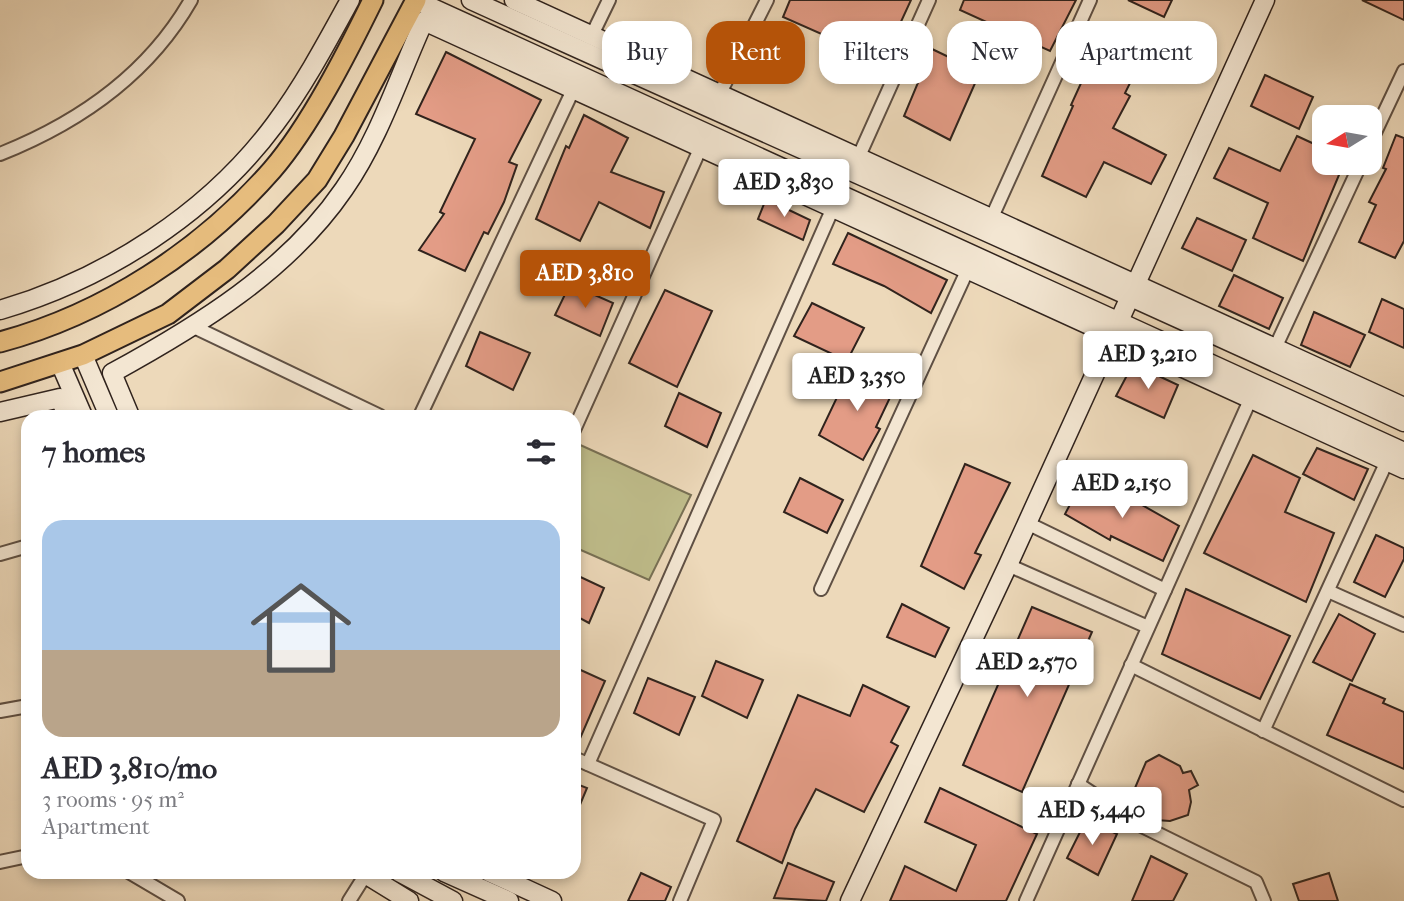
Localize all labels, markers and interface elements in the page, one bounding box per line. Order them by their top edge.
chip: Buy [602,21,692,84]
chip: Rent [706,21,805,84]
chip: Filters [819,21,933,84]
chip: New [947,21,1042,84]
chip: Apartment [1056,21,1217,84]
north arrow [1312,105,1382,175]
map controls [1312,105,1382,175]
pin: AED 3,830 [704,160,864,219]
text: AED 3,830 [734,168,834,195]
pin: AED 3,810 [505,250,665,310]
text: AED 3,810 [536,259,634,286]
pin: AED 3,210 [1068,332,1228,391]
text: AED 3,210 [1099,340,1197,367]
pin: AED 3,350 [777,354,937,413]
text: AED 3,350 [808,362,906,389]
icon: filters [522,433,560,471]
text: 7 homes [42,435,145,470]
pin: AED 2,150 [1042,461,1202,520]
text: AED 2,150 [1073,469,1171,496]
icon: home [238,565,364,691]
pin: AED 2,570 [947,640,1107,699]
text: AED 2,570 [977,648,1077,675]
text: AED 3,810/mo [42,751,217,786]
text: 3 rooms · 95 m² [42,786,184,813]
pin: AED 5,440 [1012,788,1172,847]
text: AED 5,440 [1039,796,1145,823]
text: Apartment [42,813,150,840]

